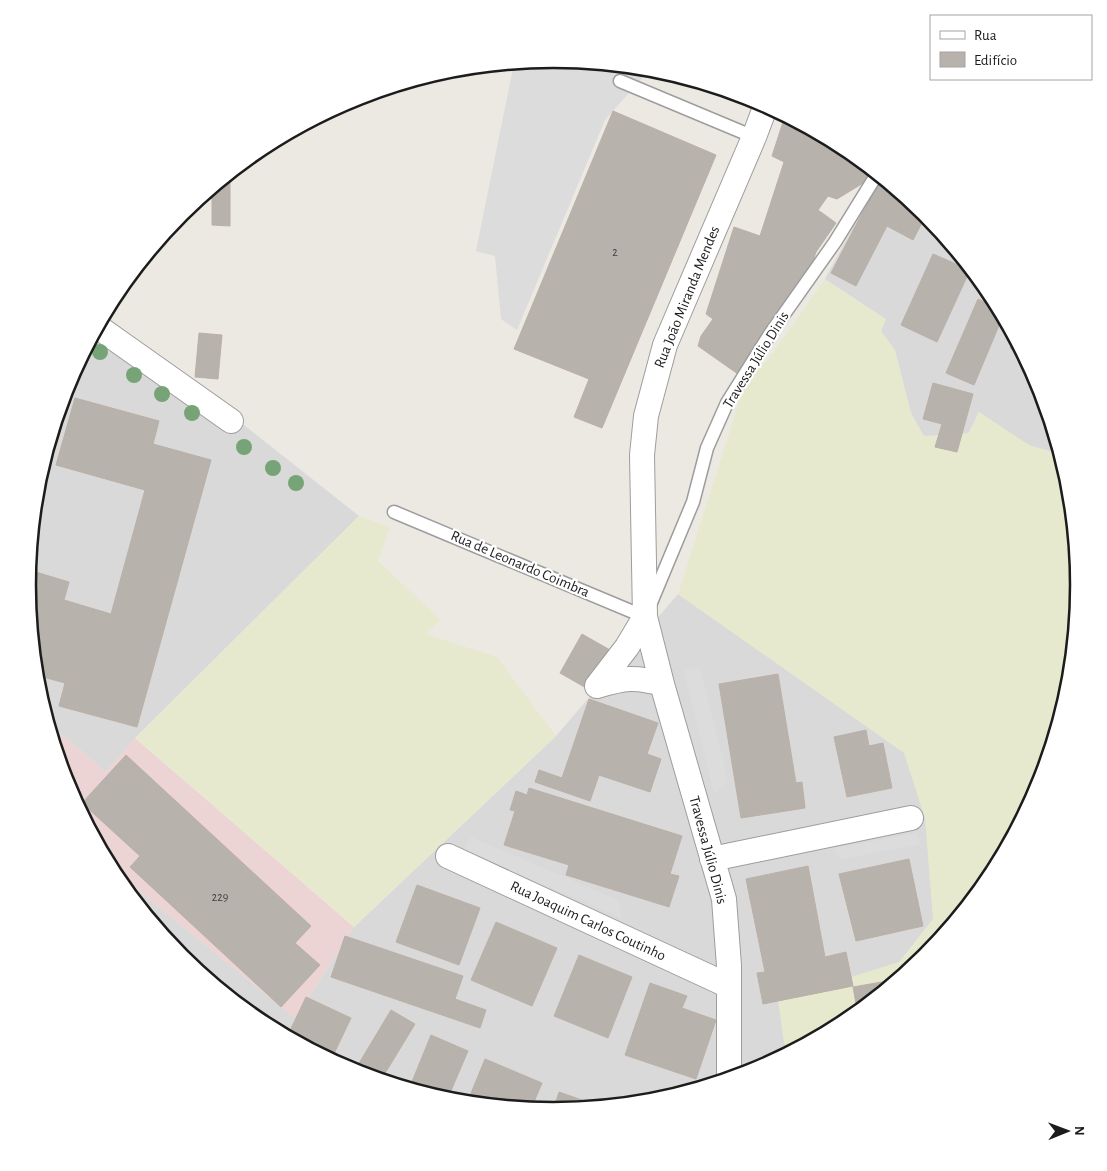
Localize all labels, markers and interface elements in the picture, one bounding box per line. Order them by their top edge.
legend [930,15,1092,80]
text: Rua [974,28,997,43]
text: Edifício [974,53,1017,68]
street label: Rua João Miranda Mendes [652,224,722,370]
house number: 2 [612,246,618,258]
street label: Travessa Júlio Dinis [720,309,792,411]
street label: Rua de Leonardo Coimbra [448,528,592,600]
street label: Travessa Júlio Dinis [686,794,730,906]
street label: Rua Joaquim Carlos Coutinho [508,878,668,964]
house number: 229 [212,891,229,903]
north arrow [1042,1106,1092,1156]
text: N [1072,1126,1086,1136]

